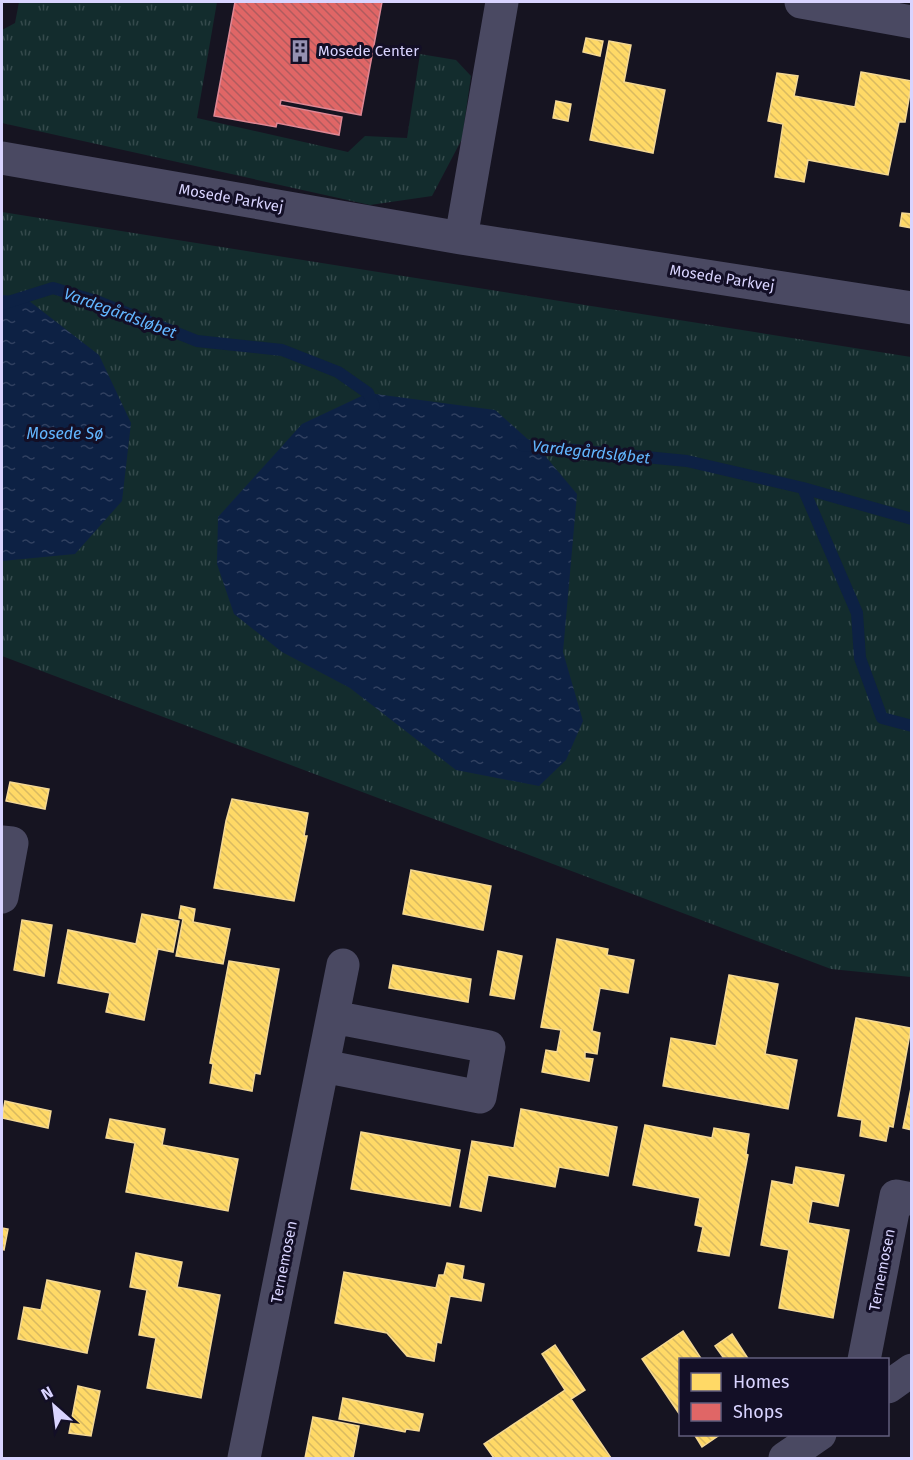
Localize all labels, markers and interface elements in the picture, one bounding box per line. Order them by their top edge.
building icon: Mosede Center [287,38,313,64]
place label: Mosede Center [318,42,419,60]
street label: Mosede Parkvej [177,180,285,216]
street label: Mosede Parkvej [668,261,776,295]
water label: Vardegårdsløbet [61,284,179,342]
water label: Mosede Sø [27,424,103,443]
water label: Vardegårdsløbet [531,436,651,468]
street label: Ternemosen [267,1219,301,1305]
street label: Ternemosen [865,1227,899,1313]
legend [679,1358,889,1436]
text: Homes [733,1371,789,1393]
north arrow [24,1376,84,1436]
text: N [38,1382,56,1404]
text: Shops [733,1401,783,1423]

